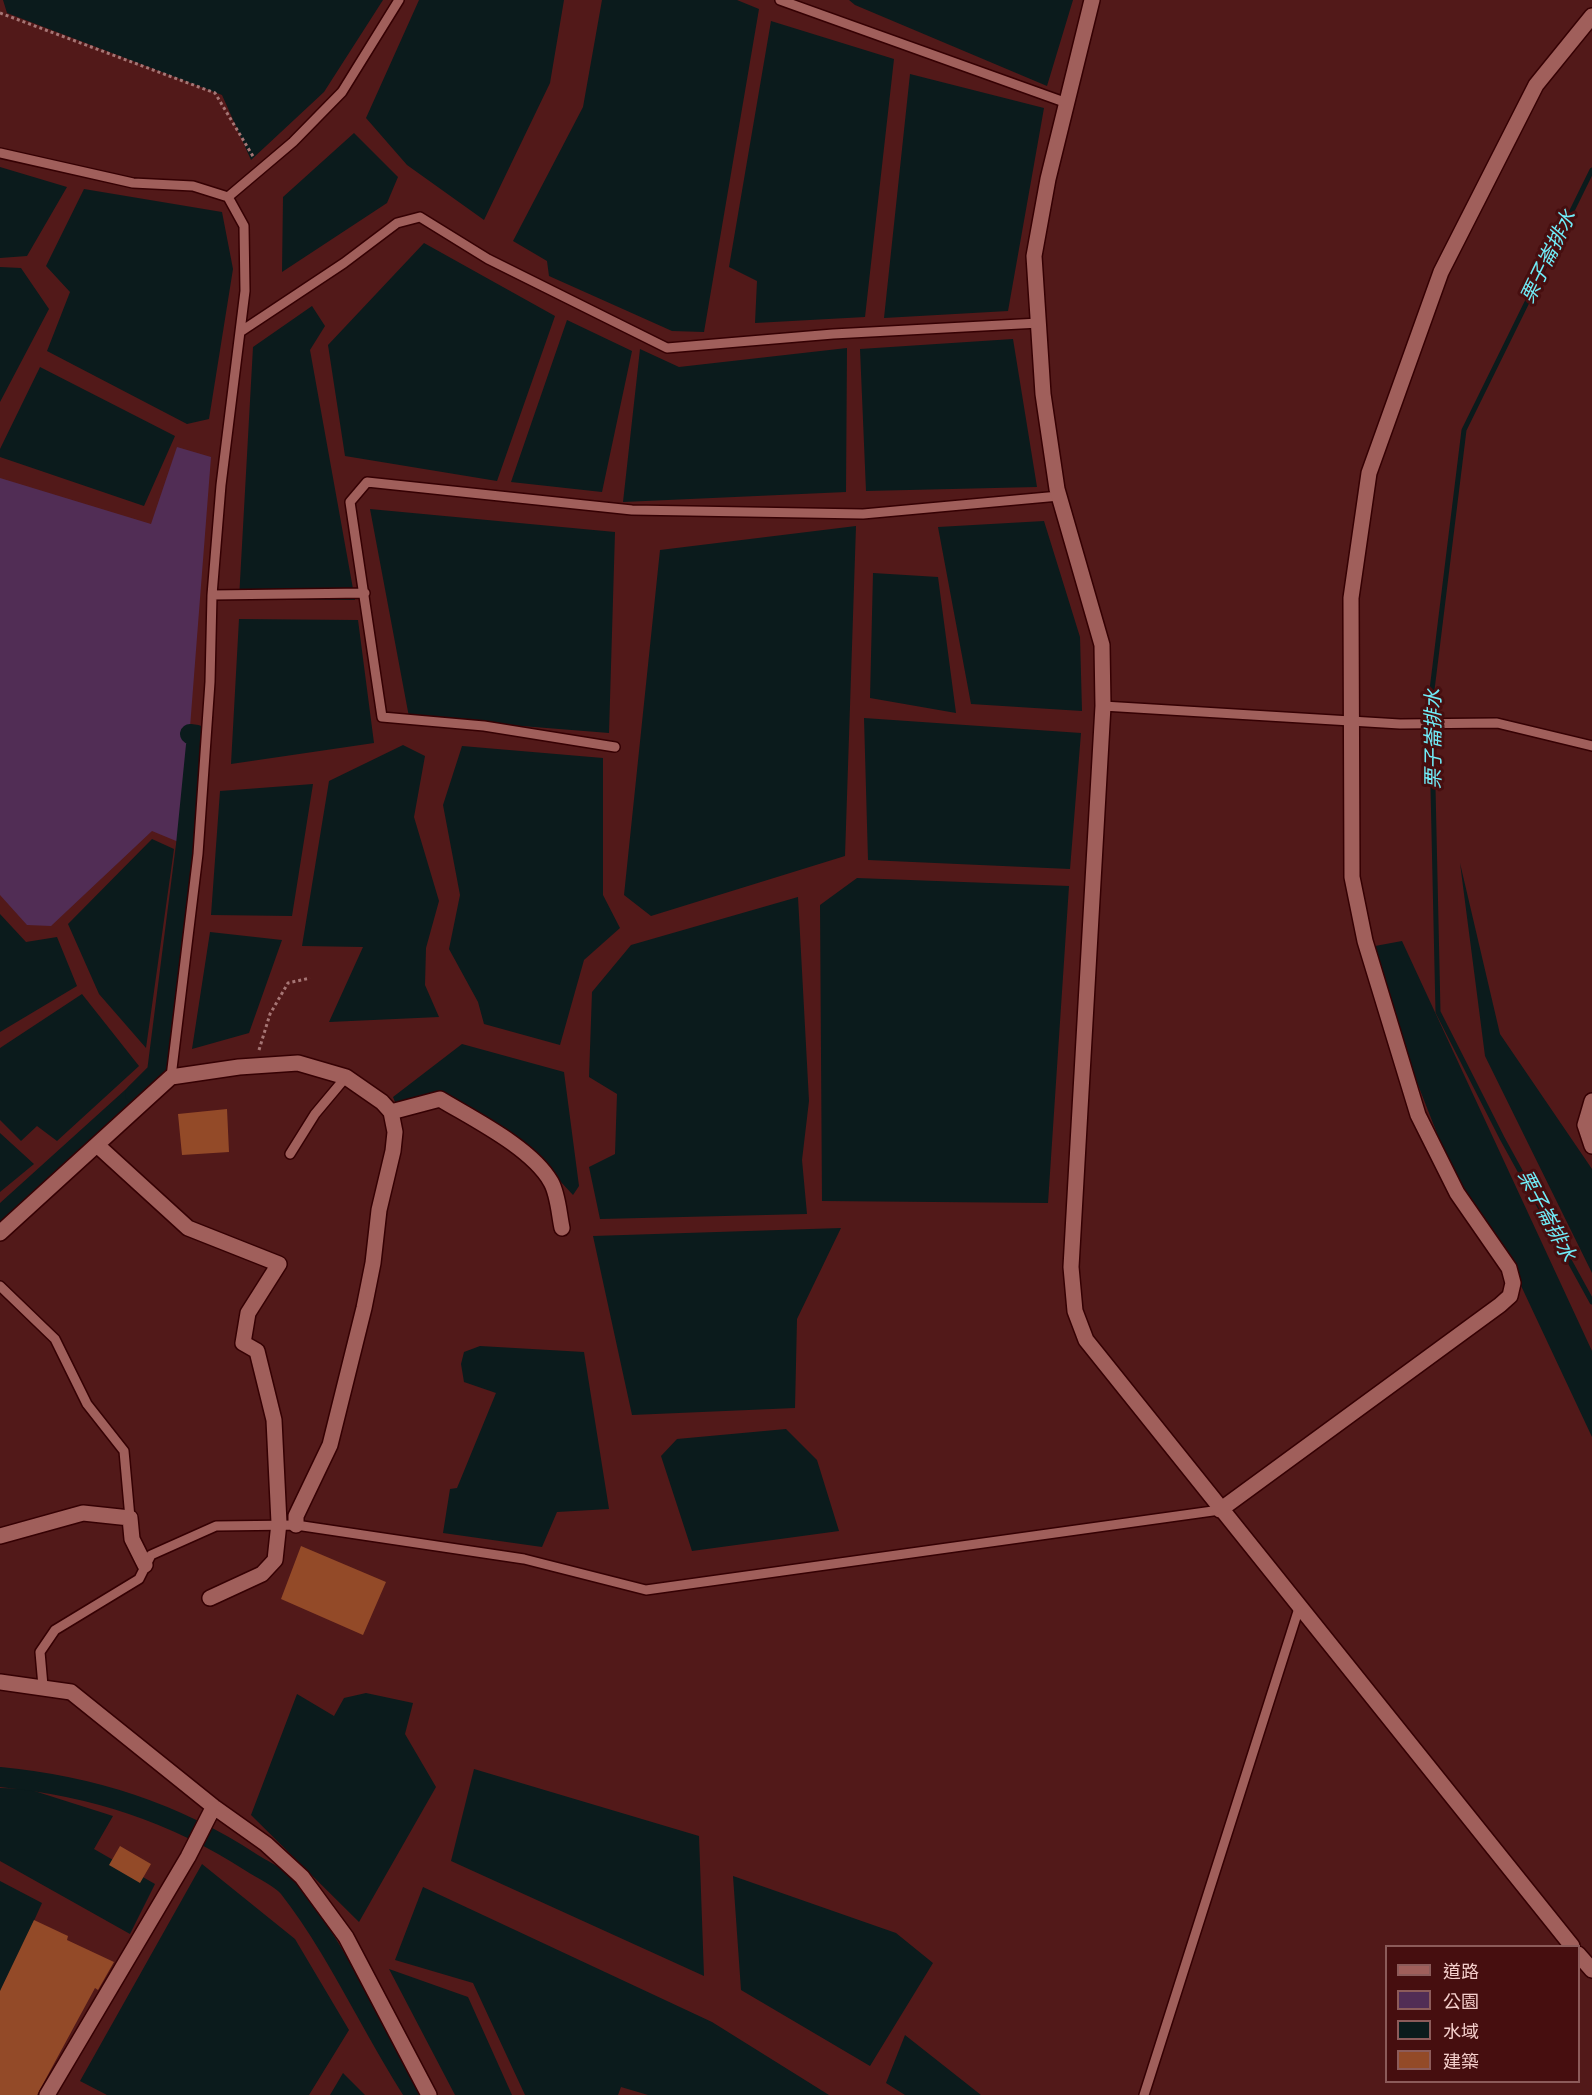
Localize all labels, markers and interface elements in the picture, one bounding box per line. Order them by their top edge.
water label: 栗子崙排水 [1516,207,1582,307]
water label: 栗子崙排水 [1422,689,1446,789]
water label: 栗子崙排水 [1512,1166,1580,1266]
legend [1385,1945,1580,2083]
text: 道路 [1443,1961,1479,1983]
text: 公園 [1443,1991,1479,2013]
text: 水域 [1443,2021,1479,2043]
text: 建築 [1443,2051,1479,2073]

